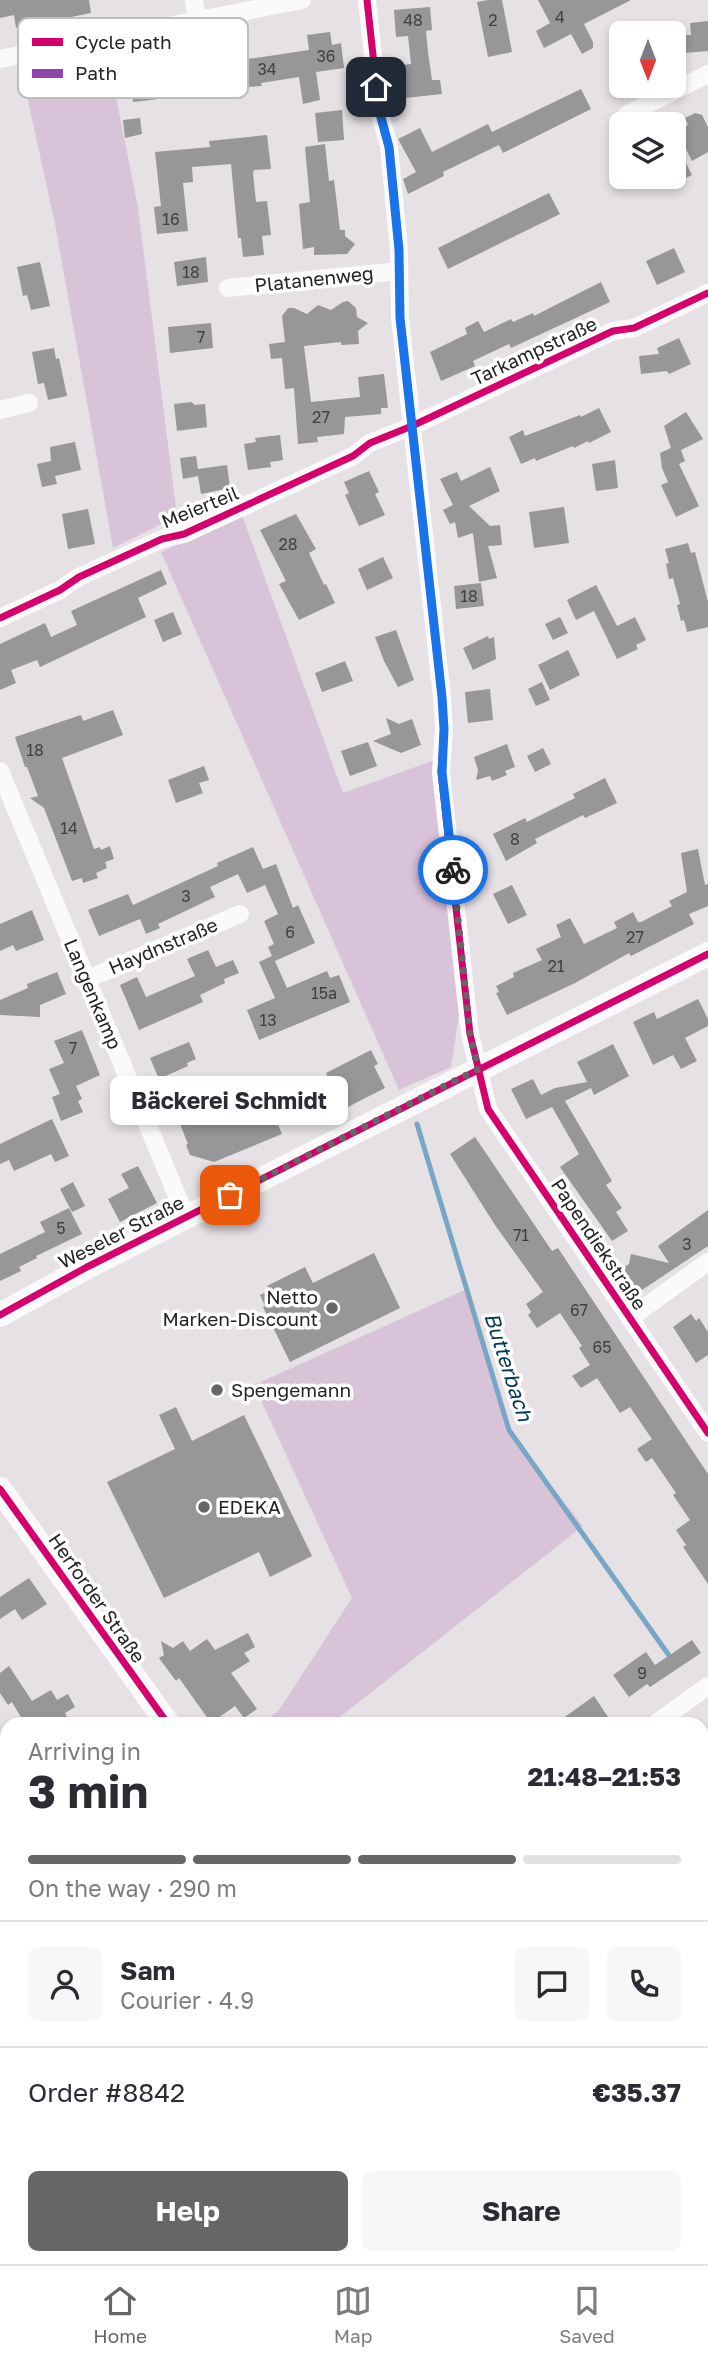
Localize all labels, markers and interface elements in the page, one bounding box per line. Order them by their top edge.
house number: 4 [555,7,565,27]
house number: 48 [403,10,423,30]
house number: 2 [488,10,498,30]
legend [18,18,248,98]
north arrow [609,21,686,98]
map controls [609,21,686,189]
text: Cycle path [75,30,172,53]
house number: 36 [316,46,336,66]
pin [346,57,406,117]
house number: 34 [257,59,277,79]
text: Path [75,61,117,84]
icon: home [357,68,395,106]
button: layers [609,112,686,189]
house number: 16 [162,209,180,229]
street label: Platanenweg [253,261,375,296]
house number: 18 [182,262,200,282]
street label: Tarkampstraße [467,311,600,390]
house number: 7 [197,327,205,347]
house number: 27 [312,407,330,427]
street label: Meierteil [158,481,242,532]
house number: 28 [278,534,298,554]
house number: 18 [460,586,478,606]
house number: 18 [26,740,44,760]
house number: 14 [60,818,78,838]
house number: 8 [510,829,520,849]
courier [418,835,488,905]
icon: bike [434,851,472,889]
house number: 3 [181,886,191,906]
street label: Haydnstraße [105,912,221,979]
house number: 6 [285,922,295,942]
house number: 27 [626,927,644,947]
street label: Langenkamp [60,935,127,1052]
house number: 21 [547,956,565,976]
house number: 15a [311,983,337,1003]
house number: 13 [259,1010,277,1030]
house number: 7 [69,1038,77,1058]
callout: Bäckerei Schmidt [111,1076,349,1125]
text: Bäckerei Schmidt [131,1086,327,1114]
pin [200,1165,260,1225]
street label: Papendiekstraße [547,1174,652,1314]
icon: bag [211,1176,249,1214]
street label: Weseler Straße [54,1190,187,1273]
house number: 5 [56,1218,66,1238]
house number: 71 [513,1225,529,1245]
house number: 3 [682,1234,692,1254]
place label: Netto Marken-Discount [162,1285,318,1330]
marker: Netto Marken-Discount [324,1300,340,1316]
house number: 67 [570,1300,588,1320]
water label: Butterbach [479,1309,539,1425]
house number: 65 [593,1337,611,1357]
place label: Spengemann [231,1378,351,1401]
marker: Spengemann [209,1382,225,1398]
place label: EDEKA [218,1495,281,1518]
marker: EDEKA [196,1499,212,1515]
street label: Herforder Straße [44,1529,151,1667]
house number: 9 [637,1663,647,1683]
text: Arriving in [28,1737,141,1765]
text: 21:48–21:53 [527,1761,681,1792]
text: 3 min [28,1763,148,1818]
text: On the way · 290 m [28,1874,237,1902]
button: person [28,1947,102,2021]
button: chat [515,1947,589,2021]
button: phone [607,1947,681,2021]
text: Sam [120,1955,175,1986]
text: Courier · 4.9 [120,1986,254,2014]
text: Order #8842 [28,2077,185,2108]
text: €35.37 [593,2077,681,2108]
button: Help [28,2171,348,2251]
button: Share [362,2171,681,2251]
tab: Home [93,2282,147,2347]
tab: Map [334,2282,372,2347]
tab: Saved [559,2282,615,2347]

